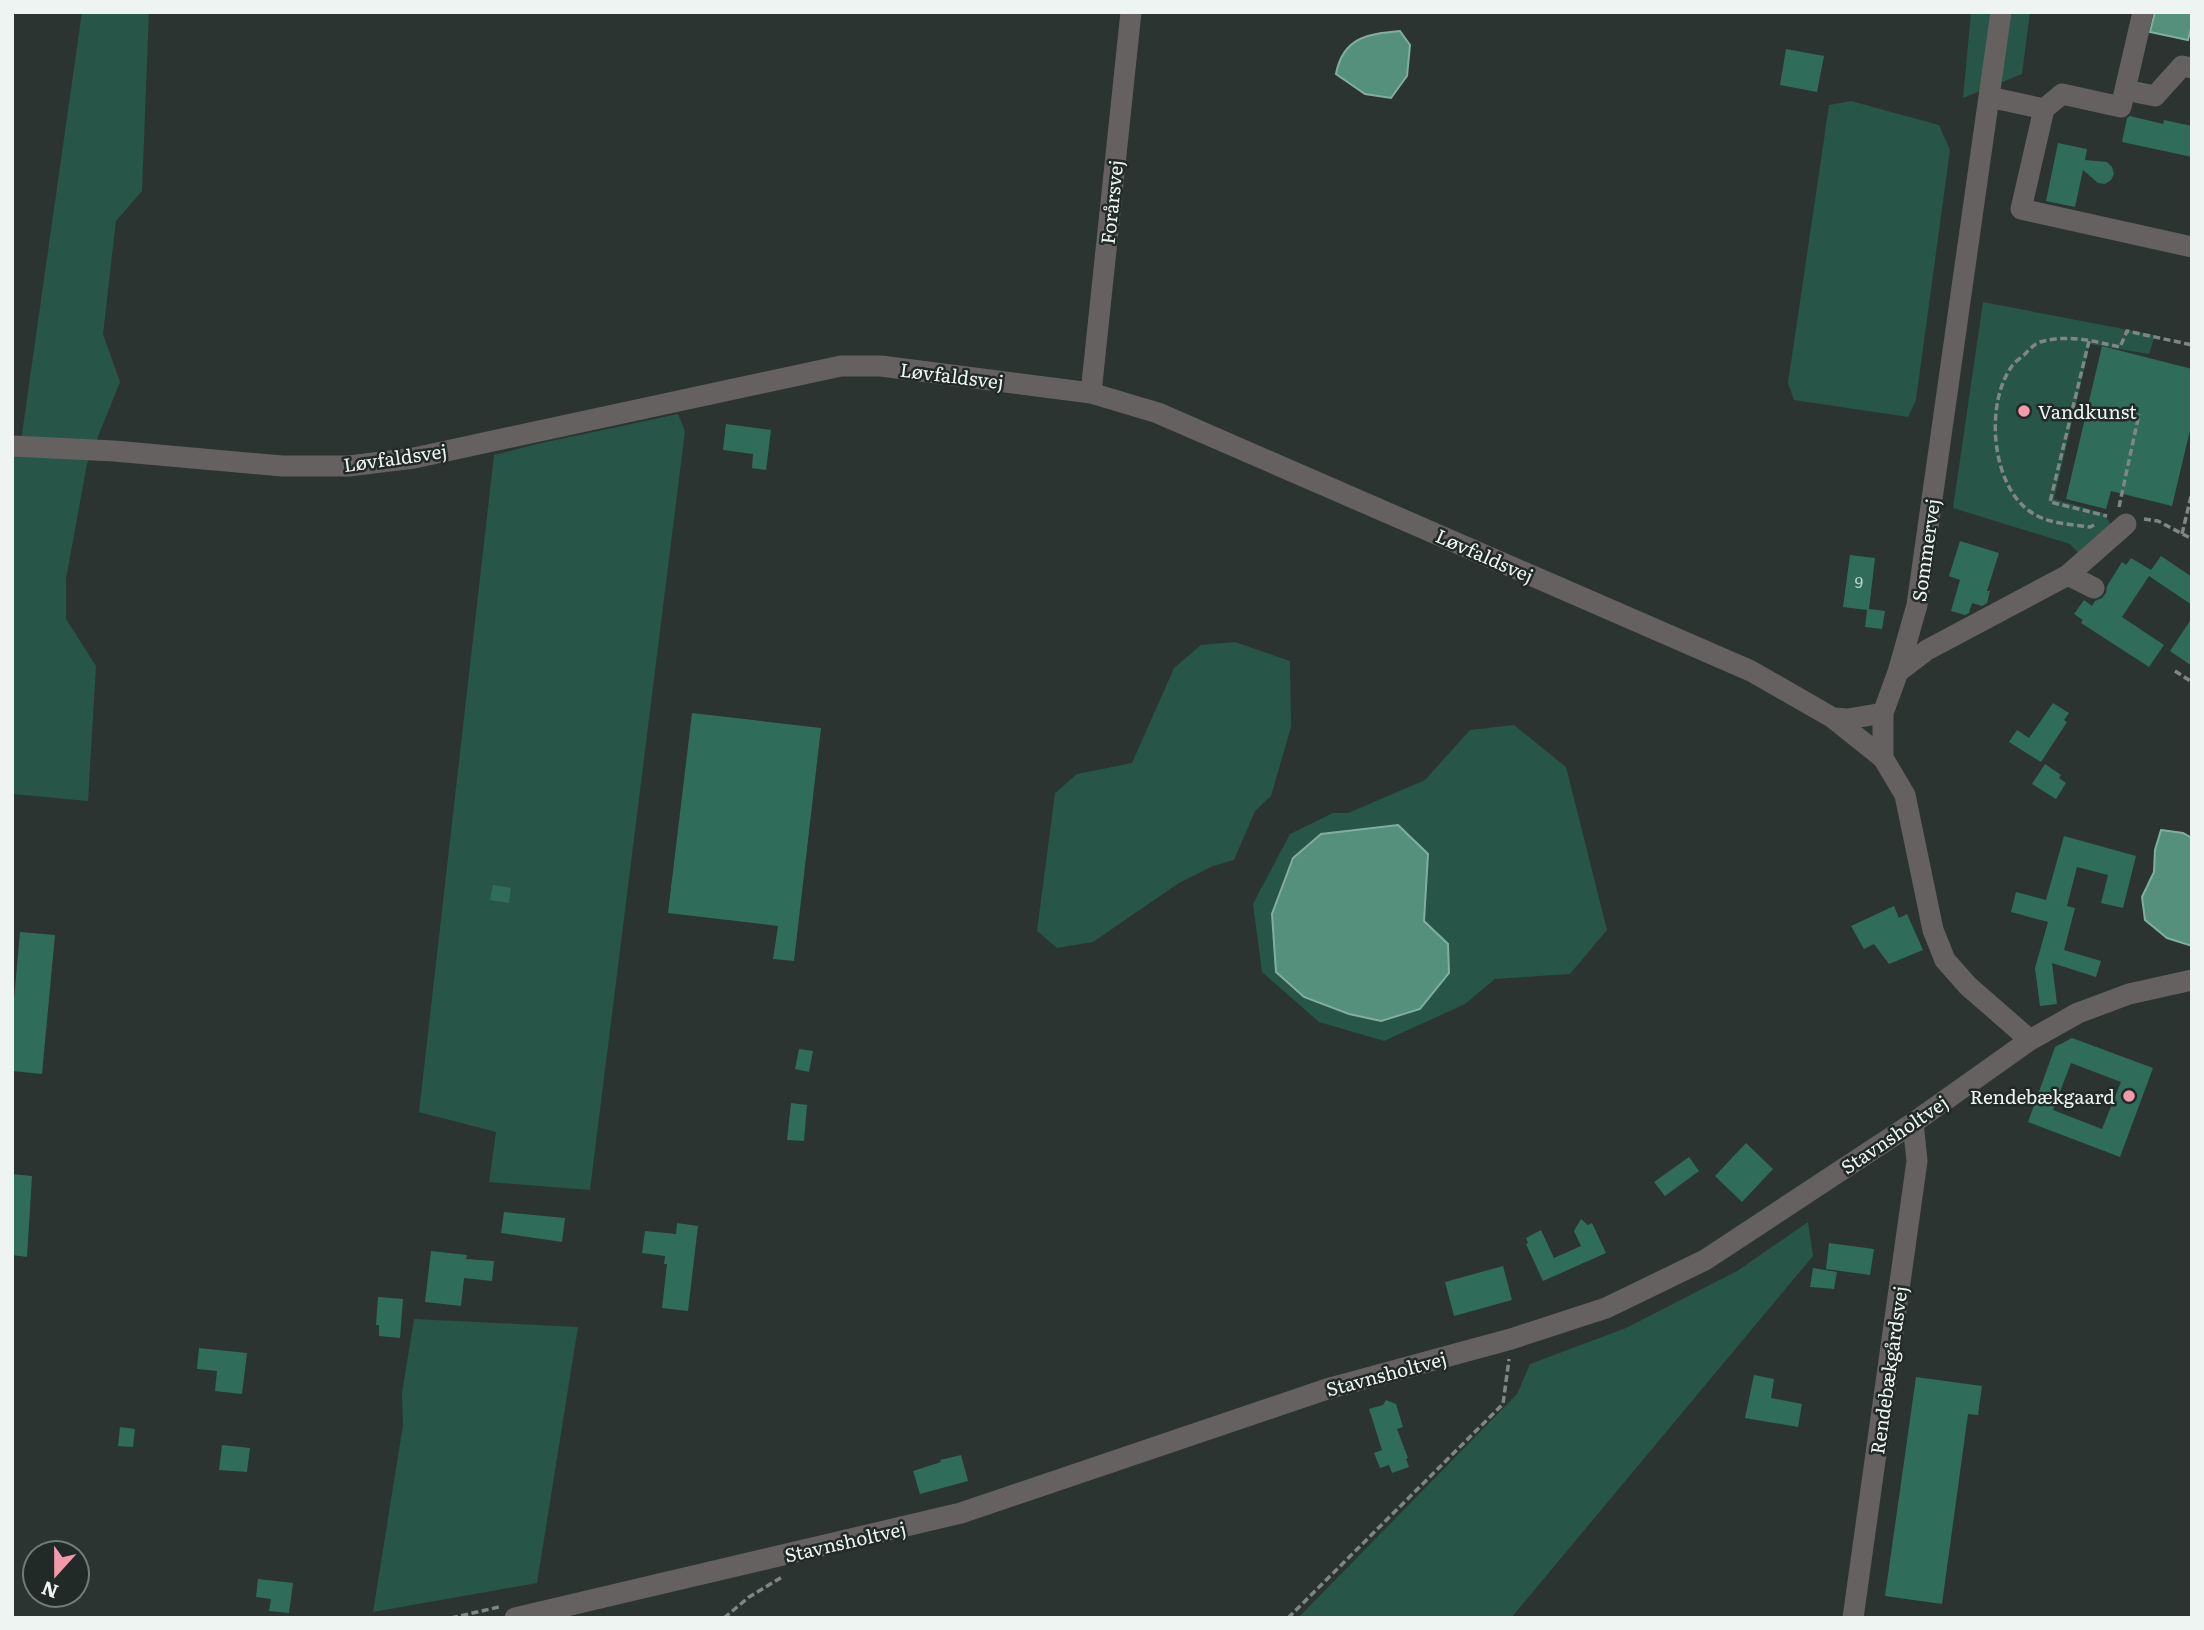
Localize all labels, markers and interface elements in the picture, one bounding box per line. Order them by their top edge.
street label: Forårsvej [1093,158,1129,246]
street label: Løvfaldsvej [899,355,1005,395]
place label: Vandkunst [2038,397,2137,425]
marker: Vandkunst [2016,403,2032,419]
street label: Løvfaldsvej [341,436,449,478]
street label: Sommervej [1904,497,1946,603]
street label: Løvfaldsvej [1432,521,1538,589]
house number: 9 [1855,569,1863,593]
place label: Rendebækgaard [1970,1082,2115,1110]
street label: Stavnsholtvej [1835,1088,1953,1180]
marker: Rendebækgaard [2121,1088,2137,1104]
street label: Rendebækgårdsvej [1862,1284,1914,1456]
street label: Stavnsholtvej [1323,1343,1449,1403]
street label: Stavnsholtvej [781,1513,909,1569]
north arrow [21,1539,91,1609]
text: N [37,1575,62,1607]

